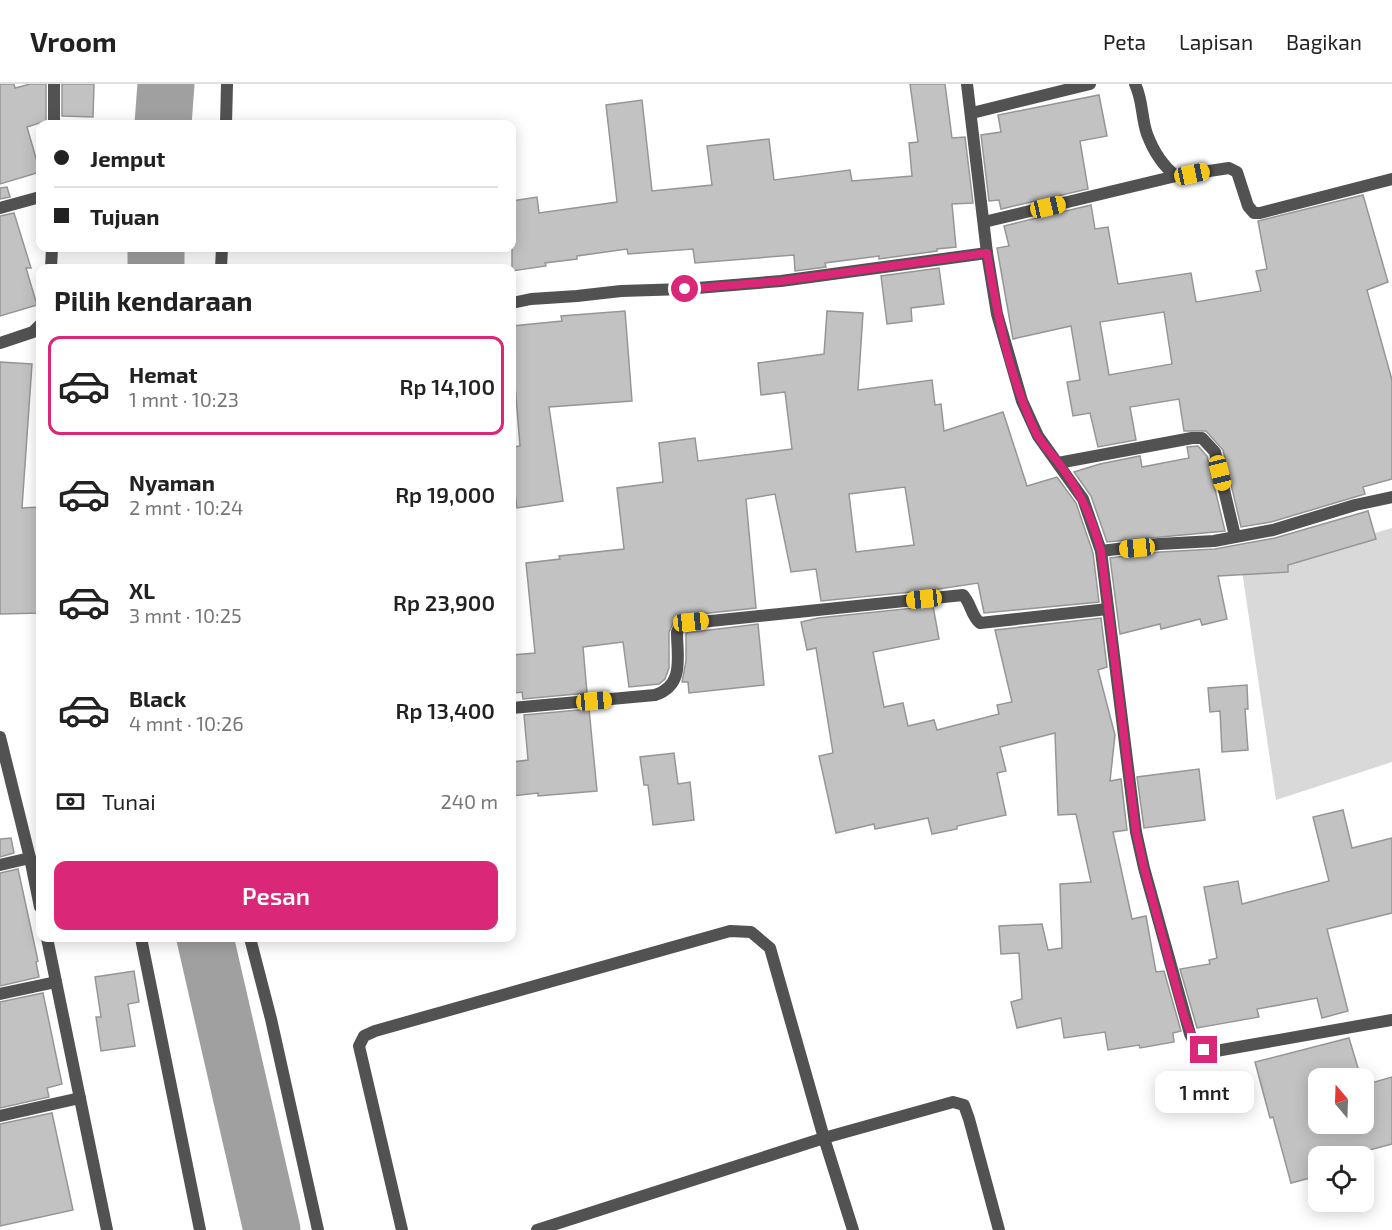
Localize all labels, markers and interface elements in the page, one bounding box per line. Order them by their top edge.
text: Vroom [30,24,117,58]
text: Peta [1103,29,1146,54]
text: Lapisan [1179,29,1253,54]
text: Bagikan [1286,29,1362,54]
text: Jemput [90,145,165,171]
car [1173,161,1211,187]
car [1028,194,1068,220]
text: Tujuan [90,203,159,229]
route start [671,275,698,302]
text: Pilih kendaraan [54,284,253,316]
icon: car [57,359,111,413]
text: Hemat [129,361,198,387]
text: Rp 14,100 [400,373,495,399]
text: 1 mnt · 10:23 [129,387,239,411]
car [1207,453,1233,493]
icon: car [57,467,111,521]
text: Nyaman [129,469,215,495]
text: Rp 19,000 [395,481,495,507]
text: 2 mnt · 10:24 [129,495,243,519]
car [1118,537,1156,559]
icon: car [57,575,111,629]
text: XL [129,577,155,603]
car [905,588,943,610]
text: Rp 23,900 [393,589,495,615]
text: 3 mnt · 10:25 [129,603,242,627]
car [672,611,710,633]
icon: car [57,683,111,737]
text: Black [129,685,186,711]
car [575,690,613,712]
text: Rp 13,400 [396,697,495,723]
text: 4 mnt · 10:26 [129,711,244,735]
icon: cash [54,785,87,818]
text: Tunai [102,788,156,814]
text: 240 m [440,789,498,813]
button: Pesan [54,861,498,930]
route end [1190,1036,1217,1063]
north arrow [1308,1068,1374,1134]
map controls [1308,1068,1374,1212]
callout: 1 mnt [1154,1071,1254,1113]
text: 1 mnt [1179,1080,1230,1104]
button: locate [1308,1146,1374,1212]

